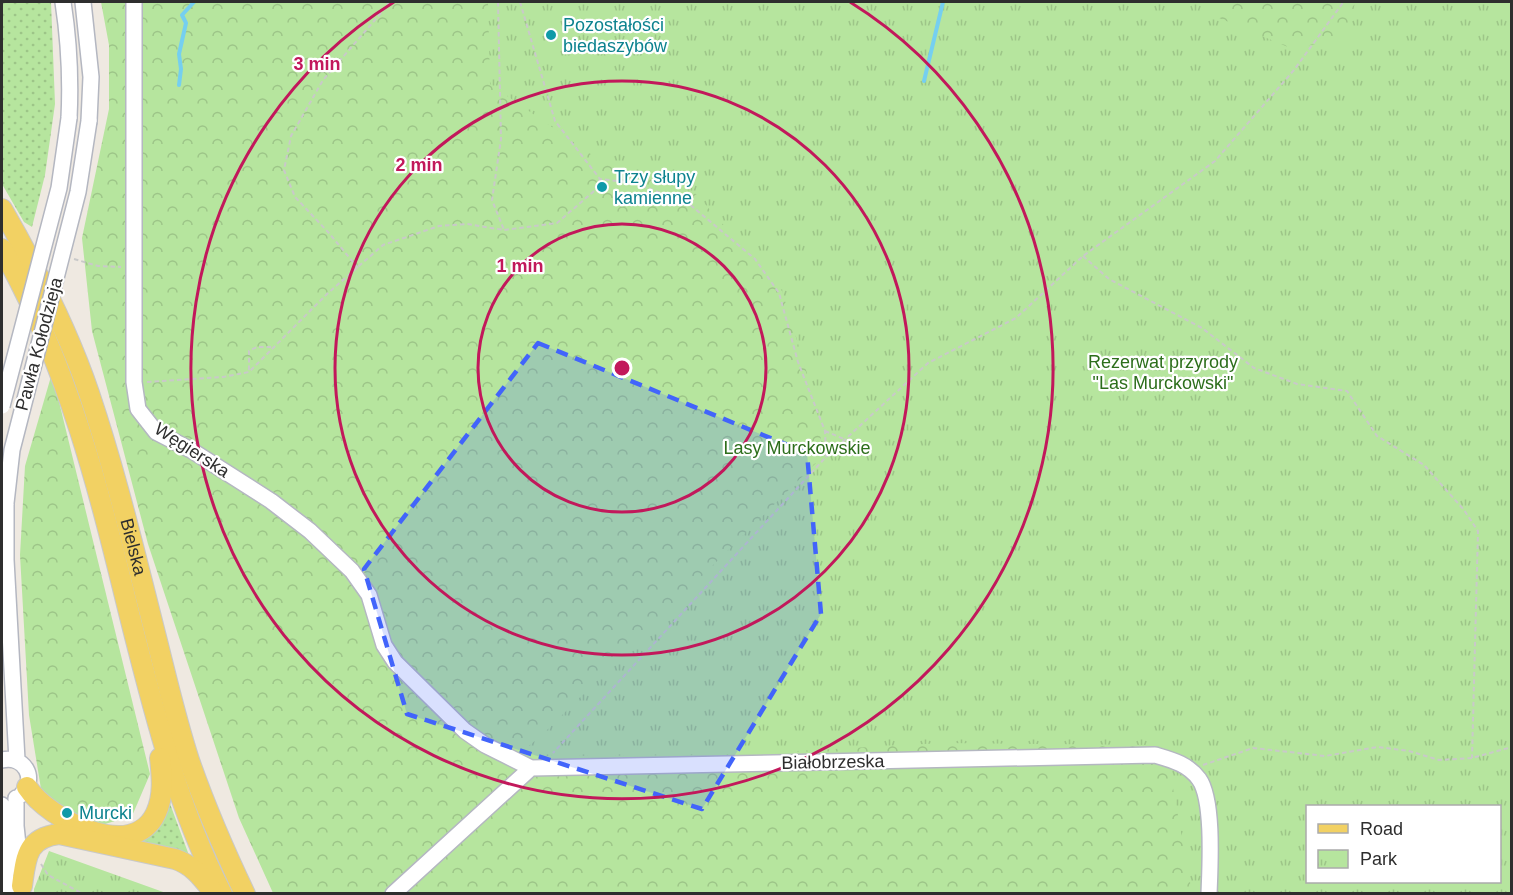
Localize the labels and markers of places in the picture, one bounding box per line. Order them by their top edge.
place label: Pozostałości biedaszybów [563,15,668,56]
marker: Pozostałości biedaszybów [544,28,558,42]
place label: Trzy słupy kamienne [614,167,695,208]
marker: Trzy słupy kamienne [595,180,609,194]
centre of rings [612,358,632,378]
place label: Murcki [79,803,132,823]
marker: Murcki [60,806,74,820]

